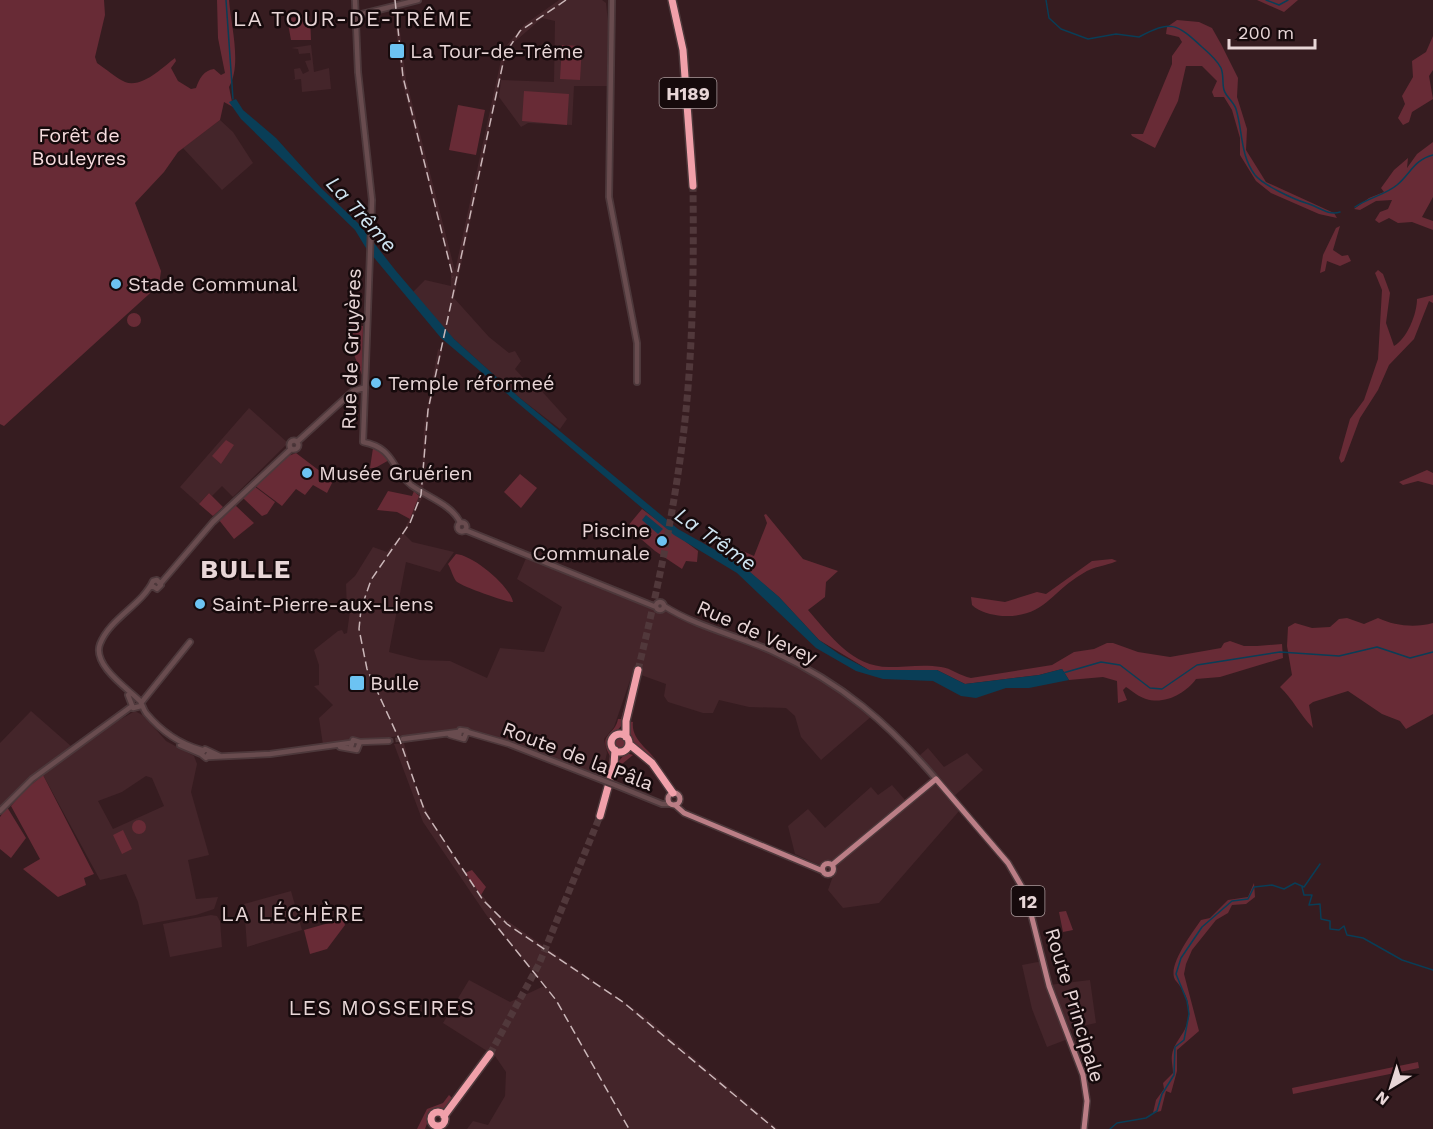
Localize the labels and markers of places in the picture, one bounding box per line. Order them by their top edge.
place label: La Tour-de-Trême [410,39,583,63]
marker: La Tour-de-Trême [388,42,406,60]
place label: Stade Communal [128,272,297,296]
marker: Stade Communal [109,277,123,291]
place label: Temple réformeé [388,371,555,395]
marker: Temple réformeé [369,376,383,390]
place label: Musée Gruérien [319,461,473,485]
marker: Musée Gruérien [300,466,314,480]
place label: Piscine Communale [532,518,650,565]
marker: Piscine Communale [655,534,669,548]
place label: Saint-Pierre-aux-Liens [212,592,434,616]
marker: Saint-Pierre-aux-Liens [193,597,207,611]
place label: Bulle [370,671,419,695]
marker: Bulle [348,674,366,692]

